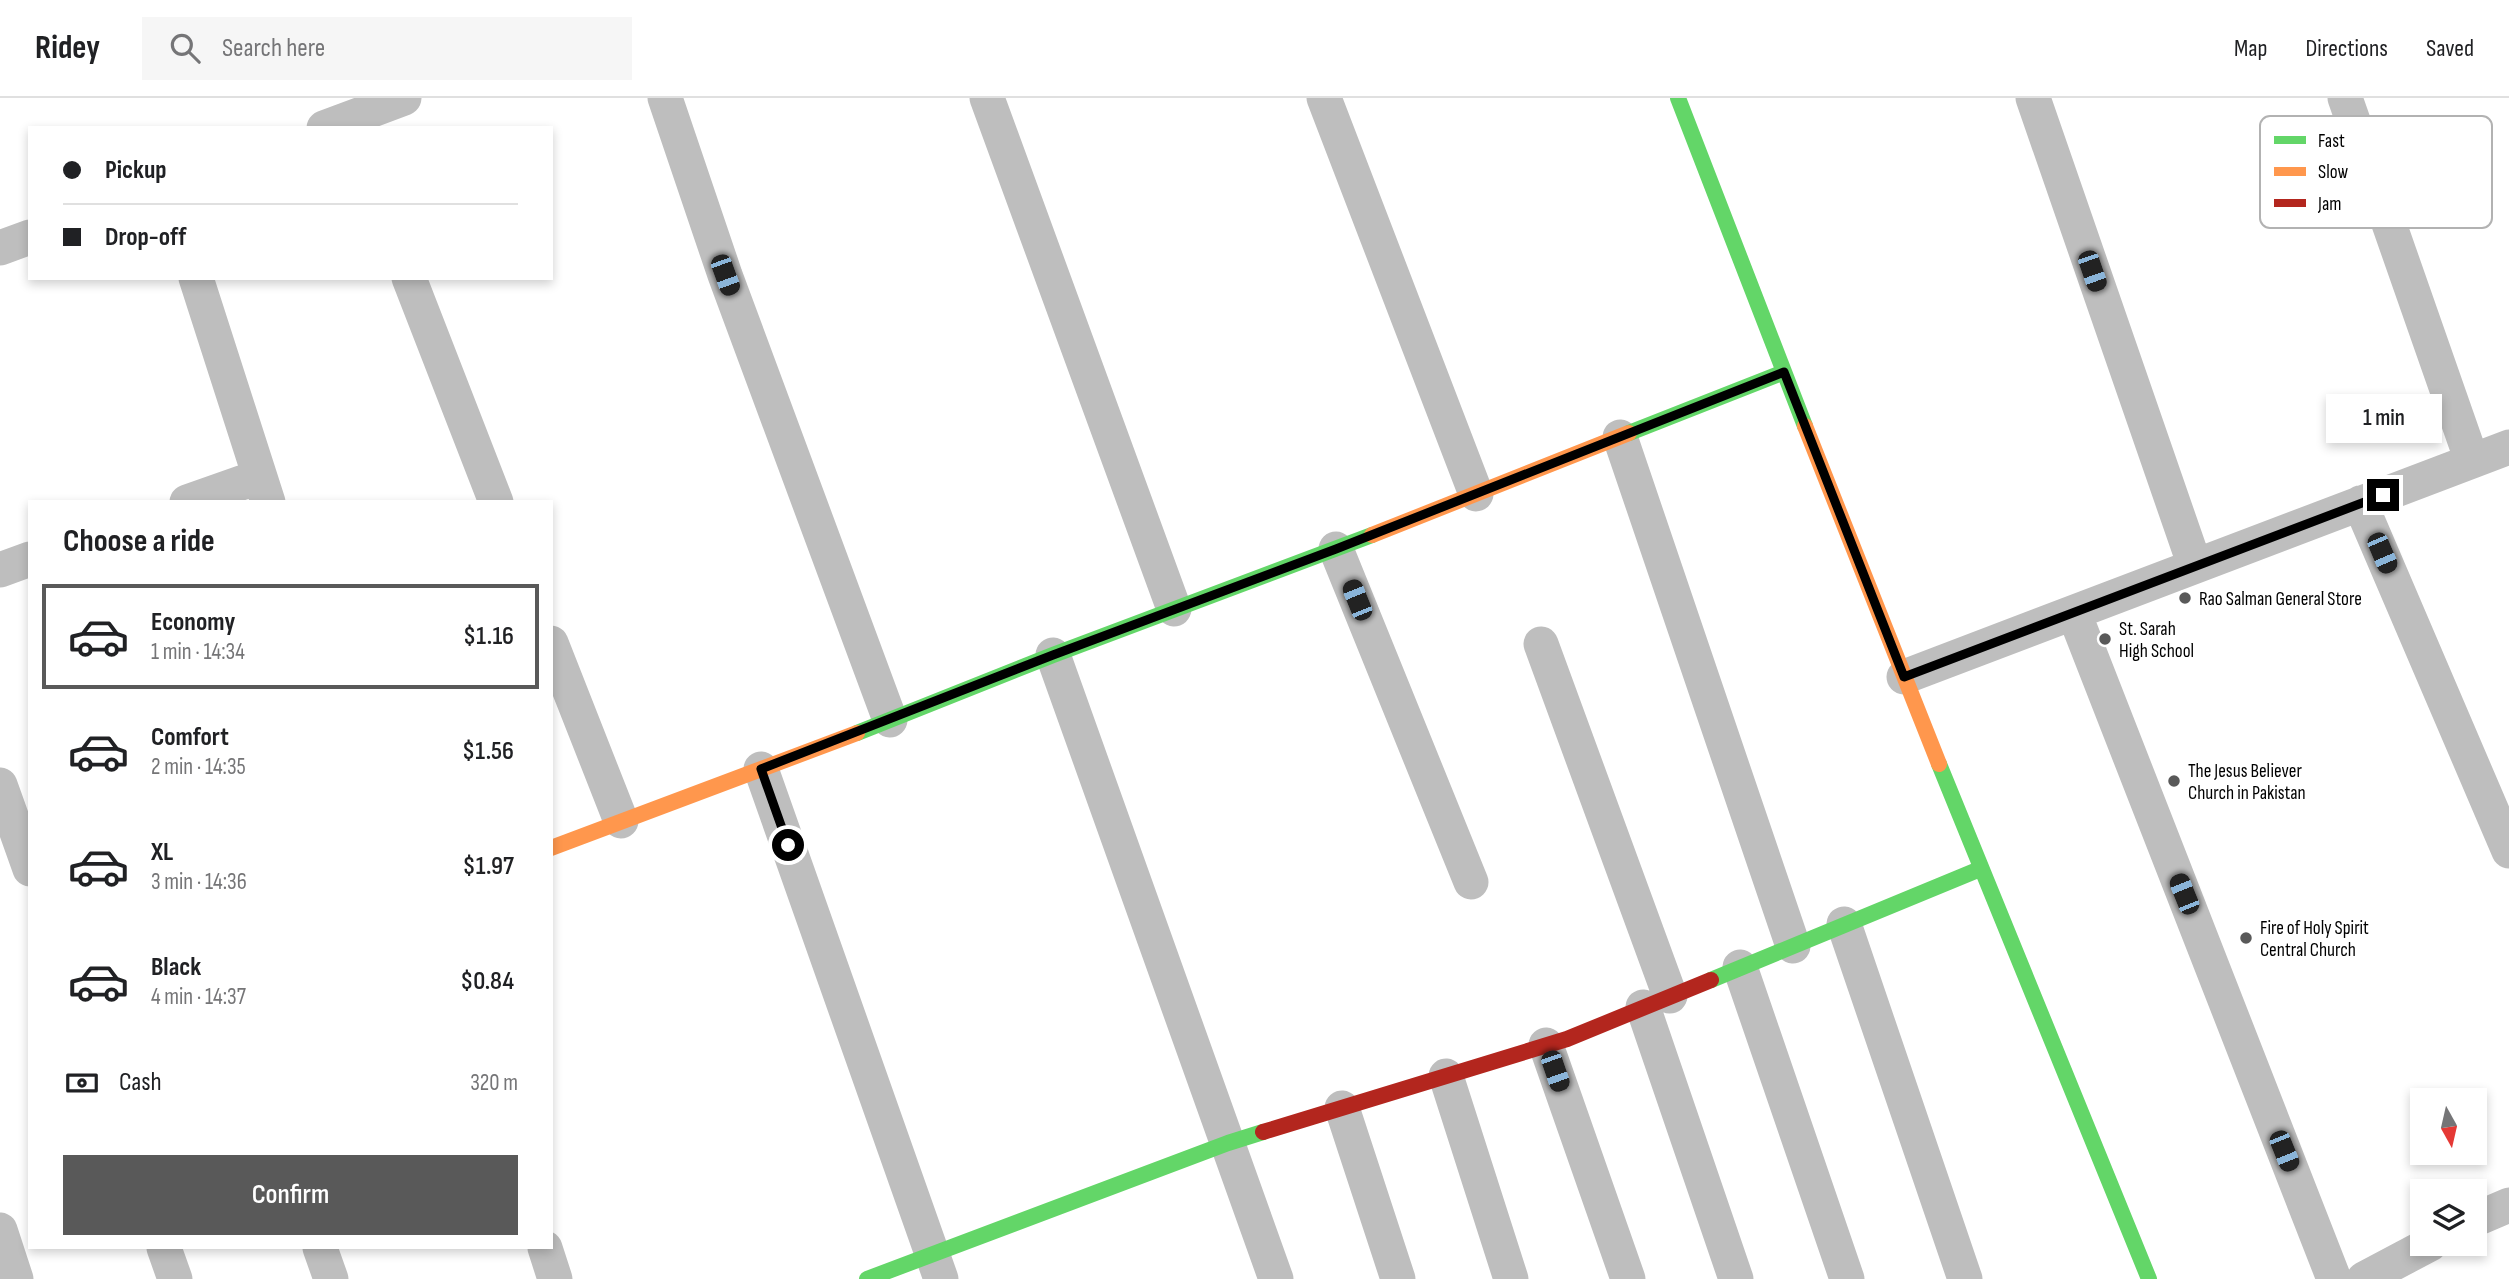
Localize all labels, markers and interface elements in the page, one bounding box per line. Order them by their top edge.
search box [142,17,632,80]
text: Ridey [35,28,100,68]
icon: search [166,29,204,67]
text: Search here [222,33,325,64]
text: Map [2234,34,2267,63]
text: Directions [2305,34,2388,63]
text: Saved [2426,34,2474,63]
legend [2260,116,2492,228]
text: Fast [2318,130,2345,153]
text: Pickup [105,155,167,186]
text: Slow [2318,161,2348,184]
text: Jam [2317,193,2341,216]
text: Drop-off [105,222,186,253]
car [2076,248,2109,294]
car [708,252,743,298]
callout: 1 min [2325,394,2441,442]
text: 1 min [2363,404,2405,432]
route end [2367,479,2399,511]
text: Choose a ride [63,522,215,561]
car [2365,530,2400,576]
car [1340,577,1375,623]
place label: Rao Salman General Store [2199,588,2362,611]
marker: Rao Salman General Store [2177,590,2193,606]
icon: car [67,605,130,668]
text: Economy [151,607,235,638]
place label: St. Sarah High School [2119,618,2194,663]
text: $1.16 [463,621,514,652]
marker: St. Sarah High School [2097,631,2113,647]
text: 1 min · 14:34 [151,638,245,666]
icon: car [67,720,130,783]
text: Comfort [151,722,229,753]
text: $1.56 [462,736,514,767]
text: 2 min · 14:35 [151,753,246,781]
place label: The Jesus Believer Church in Pakistan [2188,760,2306,805]
marker: The Jesus Believer Church in Pakistan [2166,773,2182,789]
route start [772,829,804,861]
icon: car [67,835,130,898]
text: XL [151,837,173,868]
text: $1.97 [462,851,514,882]
text: 3 min · 14:36 [151,868,247,896]
car [2167,871,2202,917]
place label: Fire of Holy Spirit Central Church [2260,917,2369,962]
marker: Fire of Holy Spirit Central Church [2238,930,2254,946]
icon: car [67,950,130,1013]
text: Black [151,952,201,983]
text: $0.84 [460,966,514,997]
text: 4 min · 14:37 [151,983,246,1011]
car [1539,1048,1572,1094]
icon: cash [63,1064,101,1102]
text: Cash [119,1067,162,1098]
text: 320 m [470,1069,518,1097]
north arrow [2410,1088,2487,1166]
map controls [2410,1088,2487,1256]
car [2267,1128,2302,1174]
button: Confirm [63,1155,518,1235]
button: layers [2410,1179,2487,1256]

